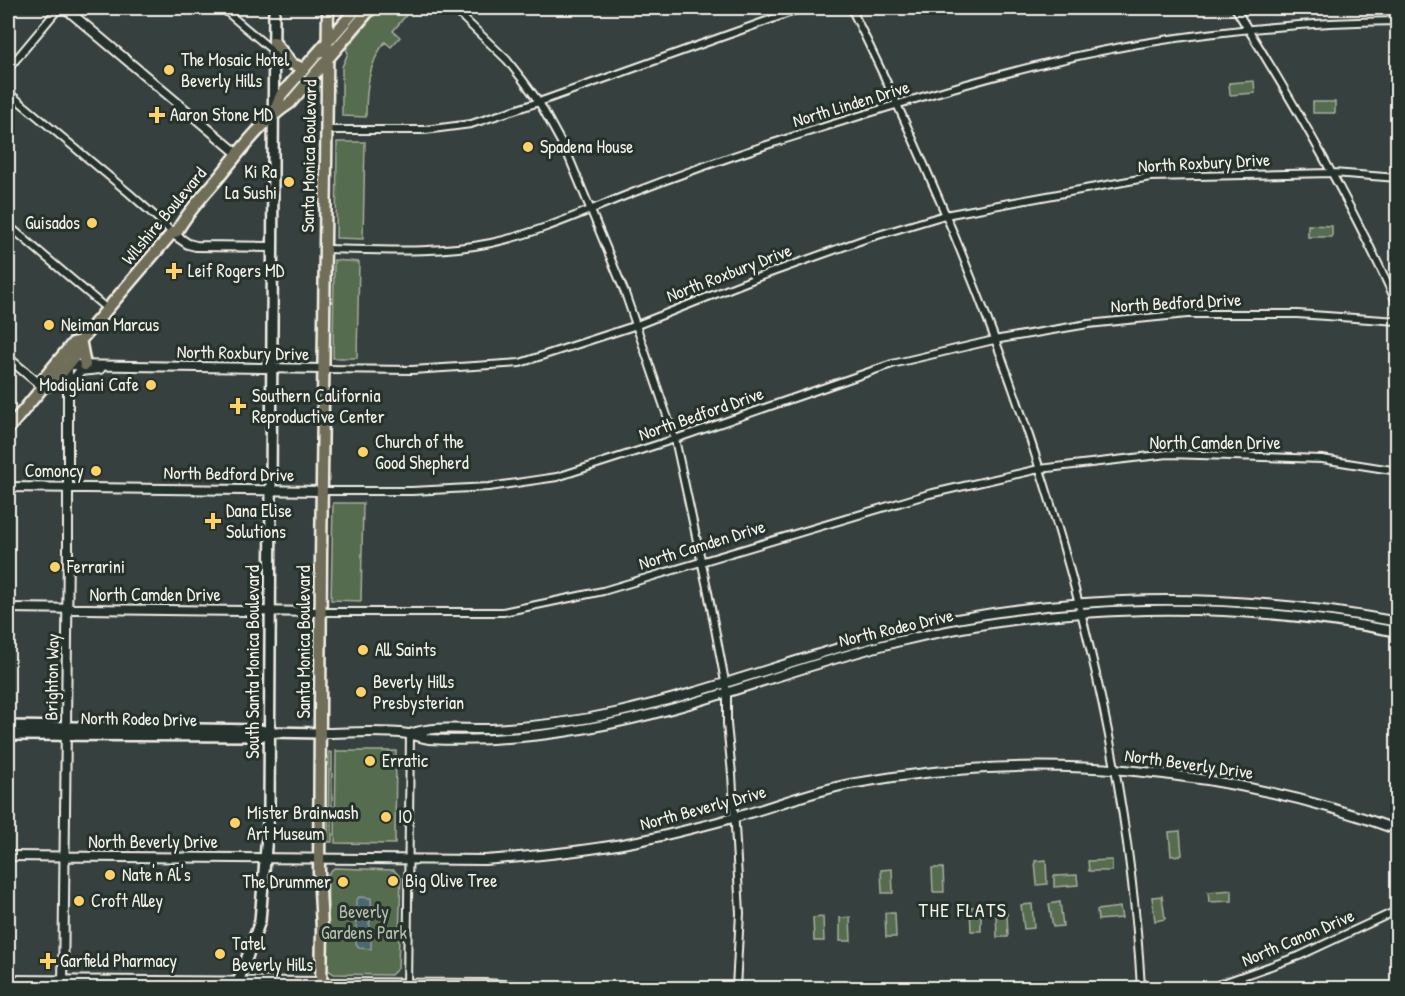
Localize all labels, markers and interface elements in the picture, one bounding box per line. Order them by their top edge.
place label: The Mosaic Hotel Beverly Hills [181,47,289,93]
marker: The Mosaic Hotel Beverly Hills [162,63,176,77]
street label: North Linden Drive [789,74,912,133]
street label: Santa Monica Boulevard [295,79,322,233]
place label: Aaron Stone MD [170,102,273,127]
marker: Aaron Stone MD [148,106,166,124]
place label: Spadena House [540,134,634,159]
marker: Spadena House [521,140,535,154]
street label: North Roxbury Drive [1137,147,1271,178]
place label: Ki Ra La Sushi [225,159,277,205]
street label: Wilshire Boulevard [115,162,212,270]
marker: Ki Ra La Sushi [282,175,296,189]
place label: Guisados [25,210,80,235]
marker: Guisados [85,216,99,230]
street label: North Roxbury Drive [663,237,795,308]
place label: Leif Rogers MD [188,258,285,283]
marker: Leif Rogers MD [165,262,183,280]
street label: North Bedford Drive [1110,287,1242,318]
place label: Neiman Marcus [61,312,159,337]
marker: Neiman Marcus [42,318,56,332]
street label: North Roxbury Drive [177,339,309,366]
place label: Modigliani Cafe [39,372,139,397]
marker: Modigliani Cafe [144,378,158,392]
street label: North Bedford Drive [635,380,767,447]
place label: Southern California Reproductive Center [252,383,385,429]
marker: Southern California Reproductive Center [229,397,247,415]
place label: Church of the Good Shepherd [375,429,469,475]
street label: North Camden Drive [1149,430,1281,455]
marker: Church of the Good Shepherd [356,445,370,459]
place label: Comoncy [25,458,84,483]
street label: North Bedford Drive [163,460,295,487]
marker: Comoncy [89,464,103,478]
place label: Dana Elise Solutions [226,498,292,544]
marker: Dana Elise Solutions [204,512,222,530]
street label: North Camden Drive [635,513,768,576]
place label: Ferrarini [66,554,125,579]
marker: Ferrarini [48,560,62,574]
street label: South Santa Monica Boulevard [240,565,265,759]
street label: Santa Monica Boulevard [291,566,316,718]
street label: North Camden Drive [89,582,221,607]
street label: North Rodeo Drive [836,602,955,653]
street label: Brighton Way [38,633,65,721]
place label: All Saints [375,637,436,662]
marker: All Saints [356,643,370,657]
place label: Beverly Hills Presbysterian [373,669,464,715]
marker: Beverly Hills Presbysterian [354,685,368,699]
street label: North Rodeo Drive [81,705,197,732]
street label: North Beverly Drive [1123,742,1255,785]
place label: Erratic [382,748,428,773]
marker: Erratic [363,754,377,768]
street label: North Beverly Drive [637,779,769,836]
place label: Mister Brainwash Art Museum [247,800,359,846]
place label: IO [398,804,412,829]
marker: IO [379,810,393,824]
marker: Mister Brainwash Art Museum [228,816,242,830]
street label: North Beverly Drive [88,829,218,854]
place label: Nate'n Al's [122,862,191,887]
marker: Nate'n Al's [103,868,117,882]
place label: Big Olive Tree [405,868,497,893]
place label: The Drummer [242,869,331,894]
marker: Big Olive Tree [386,874,400,888]
marker: The Drummer [336,875,350,889]
place label: Croft Alley [91,888,164,913]
marker: Croft Alley [72,894,86,908]
district label: THE FLATS [919,896,1007,923]
park label: Beverly Gardens Park [321,899,408,945]
street label: North Canon Drive [1238,903,1358,973]
place label: Tatel Beverly Hills [232,931,313,977]
marker: Tatel Beverly Hills [213,947,227,961]
place label: Garfield Pharmacy [60,948,177,973]
marker: Garfield Pharmacy [41,954,55,968]

